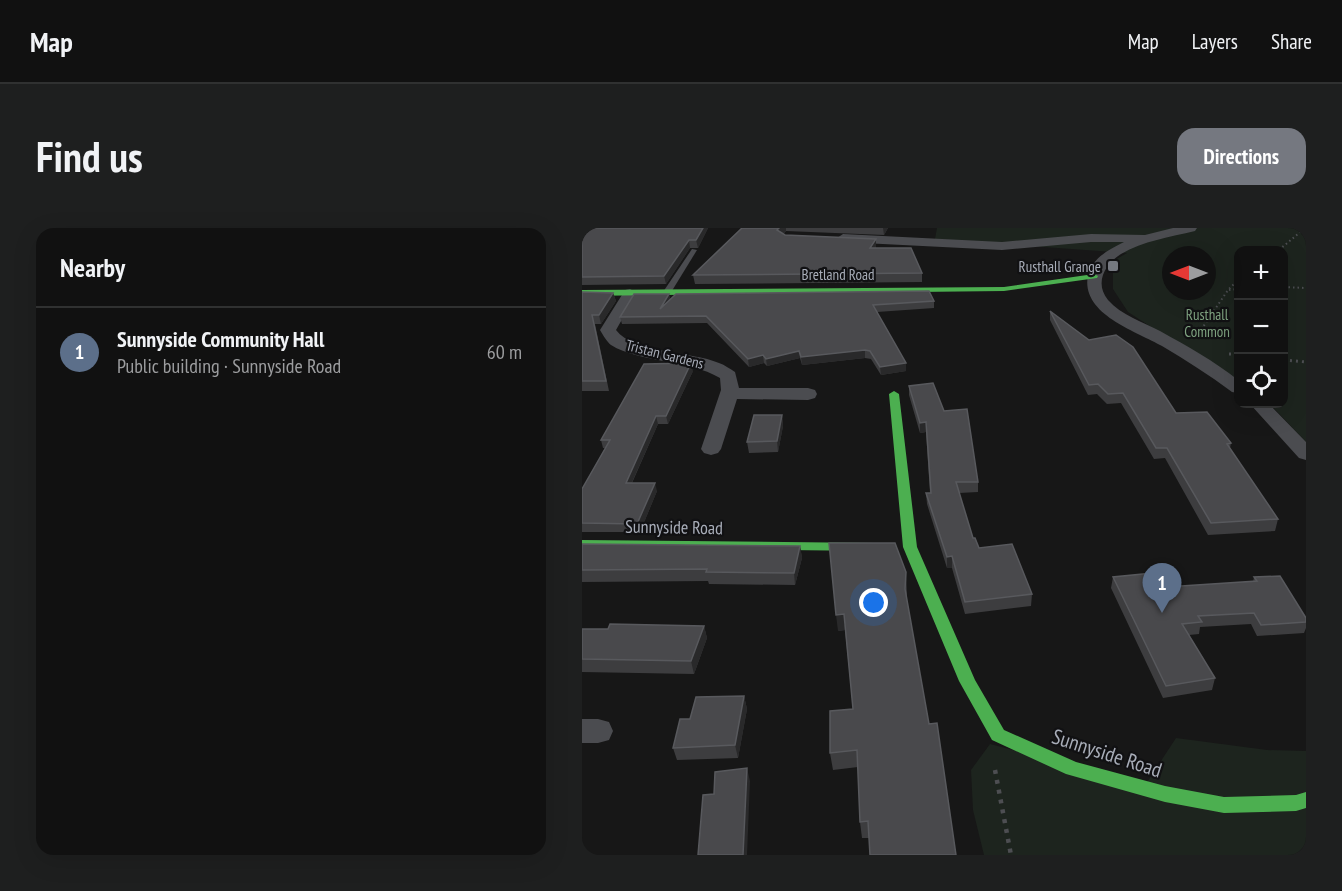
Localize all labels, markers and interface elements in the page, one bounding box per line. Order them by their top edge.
text: Map [30,23,73,60]
text: Map [1128,28,1159,55]
text: Layers [1192,28,1238,55]
text: Share [1271,28,1312,55]
button: Directions [1177,128,1306,185]
text: Find us [36,129,143,184]
north arrow [1162,246,1216,300]
map controls [1234,246,1288,408]
button: + [1234,246,1288,300]
text: Nearby [60,251,125,284]
place label: Rusthall Grange [1019,257,1101,276]
marker: Rusthall Grange [1106,259,1120,273]
street label: Bretland Road [802,265,874,284]
button: − [1234,300,1288,354]
park label: Rusthall Common [1184,305,1230,341]
text: Sunnyside Community Hall [117,325,324,353]
street label: Tristan Gardens [624,335,706,373]
text: 1 [75,339,84,365]
text: 60 m [487,339,522,365]
text: Public building · Sunnyside Road [117,353,341,379]
button: locate [1234,354,1288,408]
street label: Sunnyside Road [625,515,723,539]
pin: 1 [1142,564,1182,613]
your location [859,588,888,617]
street label: Sunnyside Road [1049,723,1165,783]

